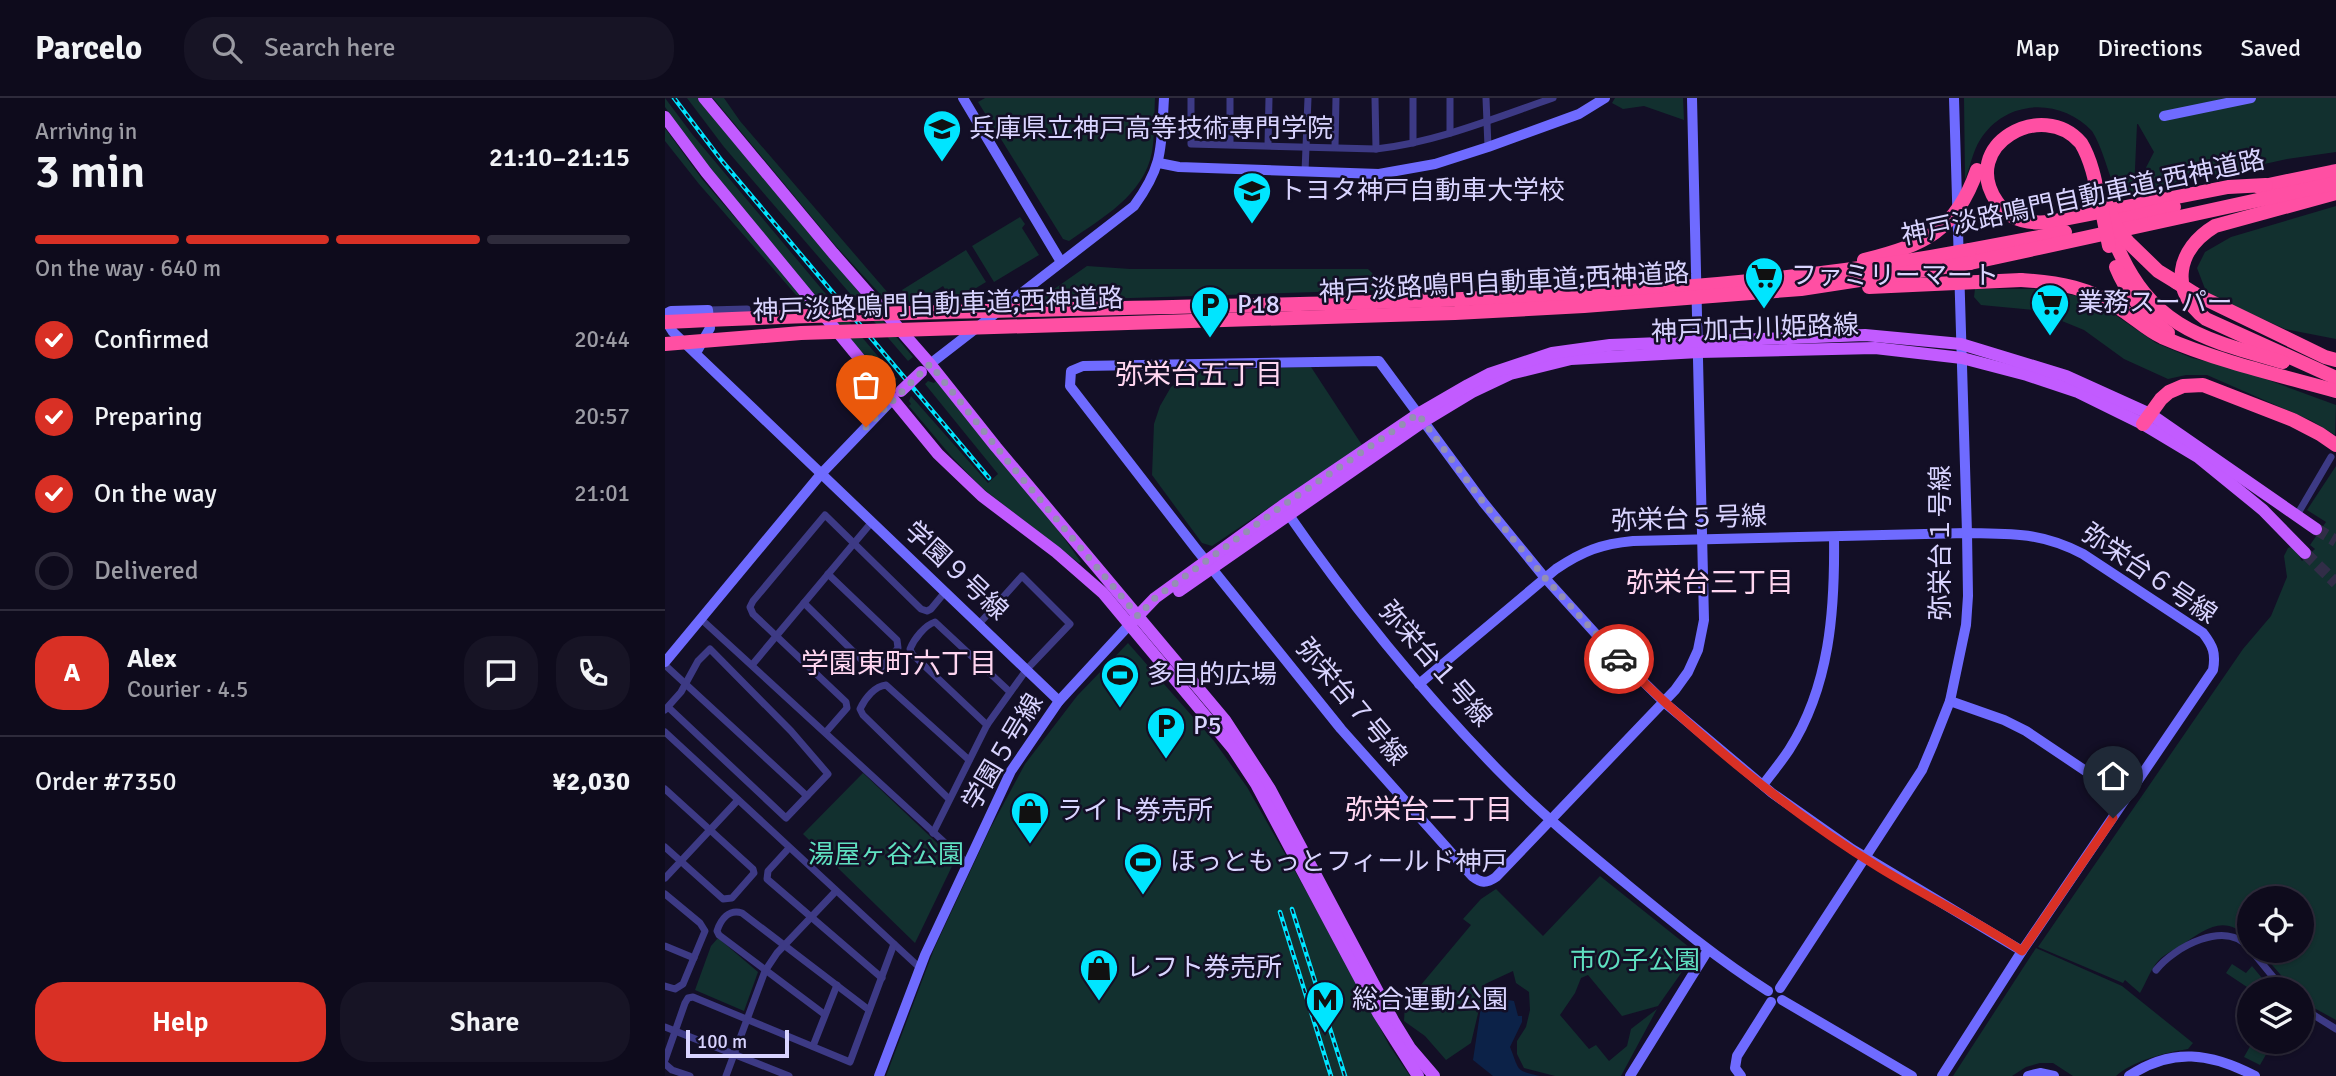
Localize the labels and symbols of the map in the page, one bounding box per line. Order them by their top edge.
school or university icon: 兵庫県立神戸高等技術専門学院 [921,108,963,163]
place label: 兵庫県立神戸高等技術専門学院 [969,113,1333,145]
street label: 神戸淡路鳴門自動車道;西神道路 [1898,144,2268,252]
school or university icon: トヨタ神戸自動車大学校 [1231,170,1273,225]
place label: トヨタ神戸自動車大学校 [1279,175,1565,207]
supermarket icon: ファミリーマート [1743,255,1785,310]
street label: 神戸淡路鳴門自動車道;西神道路 [1318,257,1690,309]
place label: ファミリーマート [1791,260,1999,292]
supermarket icon: 業務スーパー [2029,282,2071,337]
street label: 神戸淡路鳴門自動車道;西神道路 [752,283,1124,327]
parking icon: P18 [1189,284,1231,339]
place label: 業務スーパー [2077,287,2233,319]
place label: P18 [1237,289,1280,321]
street label: 神戸加古川姫路線 [1650,309,1860,349]
pin [836,355,896,427]
district label: 弥栄台五丁目 [1115,358,1283,392]
street label: 弥栄台１号線 [1925,465,1957,621]
street label: 弥栄台５号線 [1610,500,1768,538]
street label: 学園９号線 [898,515,1014,627]
street label: 弥栄台６号線 [2075,517,2223,631]
district label: 弥栄台三丁目 [1626,566,1794,600]
street label: 弥栄台１号線 [1372,595,1498,733]
courier [1584,624,1654,694]
street label: 弥栄台７号線 [1289,632,1413,772]
district label: 学園東町六丁目 [801,647,997,681]
sports icon: 多目的広場 [1099,654,1141,709]
place label: 多目的広場 [1147,659,1277,691]
street label: 学園５号線 [956,688,1050,816]
parking icon: P5 [1145,705,1187,760]
place label: P5 [1193,710,1222,742]
pin [2083,746,2143,818]
shop icon: ライト券売所 [1009,790,1051,845]
district label: 弥栄台二丁目 [1345,793,1513,827]
place label: ライト券売所 [1057,795,1213,827]
park label: 湯屋ヶ谷公園 [808,839,964,871]
sports icon: ほっともっとフィールド神戸 [1122,841,1164,896]
place label: ほっともっとフィールド神戸 [1170,846,1507,878]
park label: 市の子公園 [1570,945,1700,977]
shop icon: レフト券売所 [1078,947,1120,1002]
place label: レフト券売所 [1126,952,1282,984]
metro station icon: 総合運動公園 [1304,979,1346,1034]
place label: 総合運動公園 [1352,984,1508,1016]
scale bar [686,1027,789,1059]

